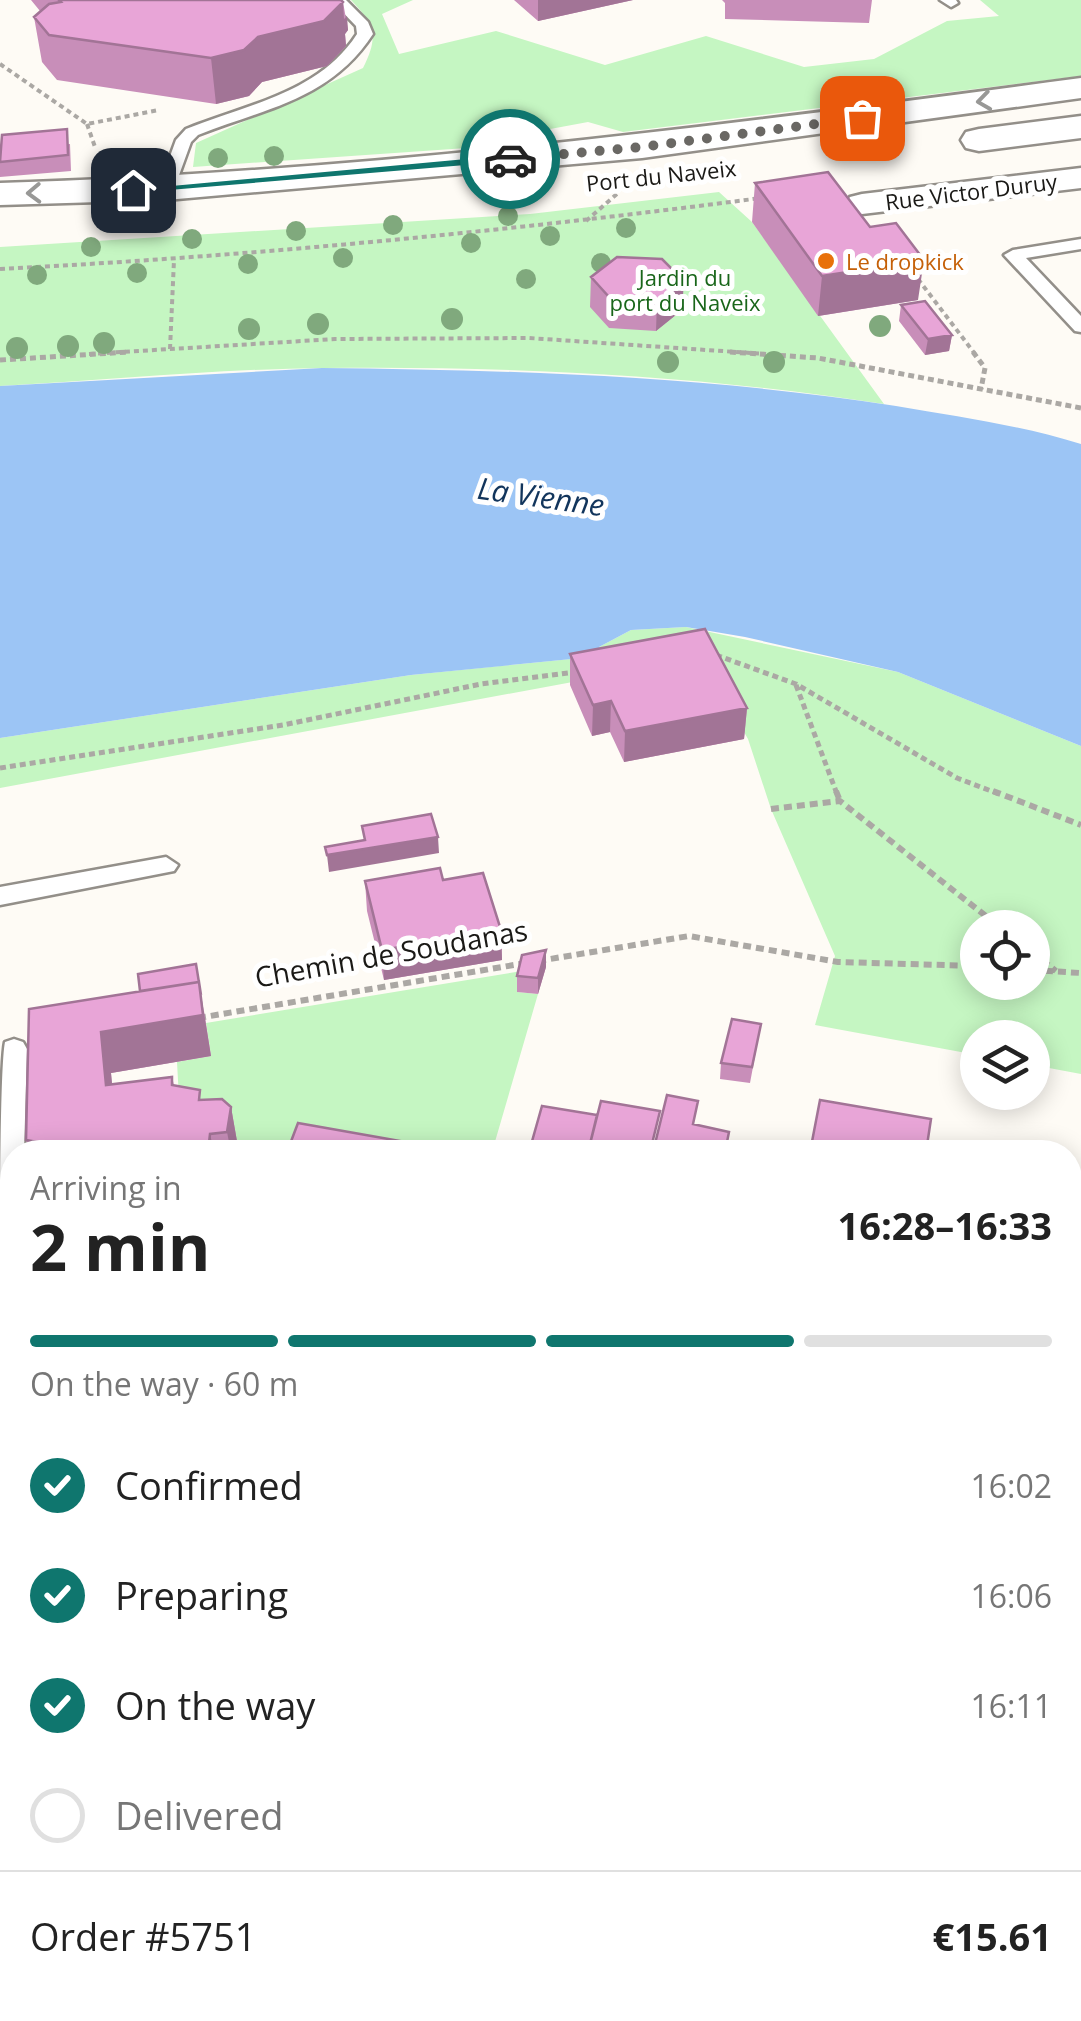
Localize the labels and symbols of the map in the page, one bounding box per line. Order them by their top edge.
pin [820,76,905,161]
one-way arrow [976,90,992,111]
courier [460,109,560,209]
pin [91,148,176,233]
street label: Port du Naveix [584,152,738,198]
street label: Rue Victor Duruy [883,165,1060,216]
one-way arrow [26,182,42,203]
place label: Le dropkick [846,246,964,276]
marker: Le dropkick [815,250,837,272]
park label: Jardin du port du Naveix [609,262,761,317]
water label: La Vienne [475,467,607,525]
street label: Chemin de Soudanas [252,910,530,996]

